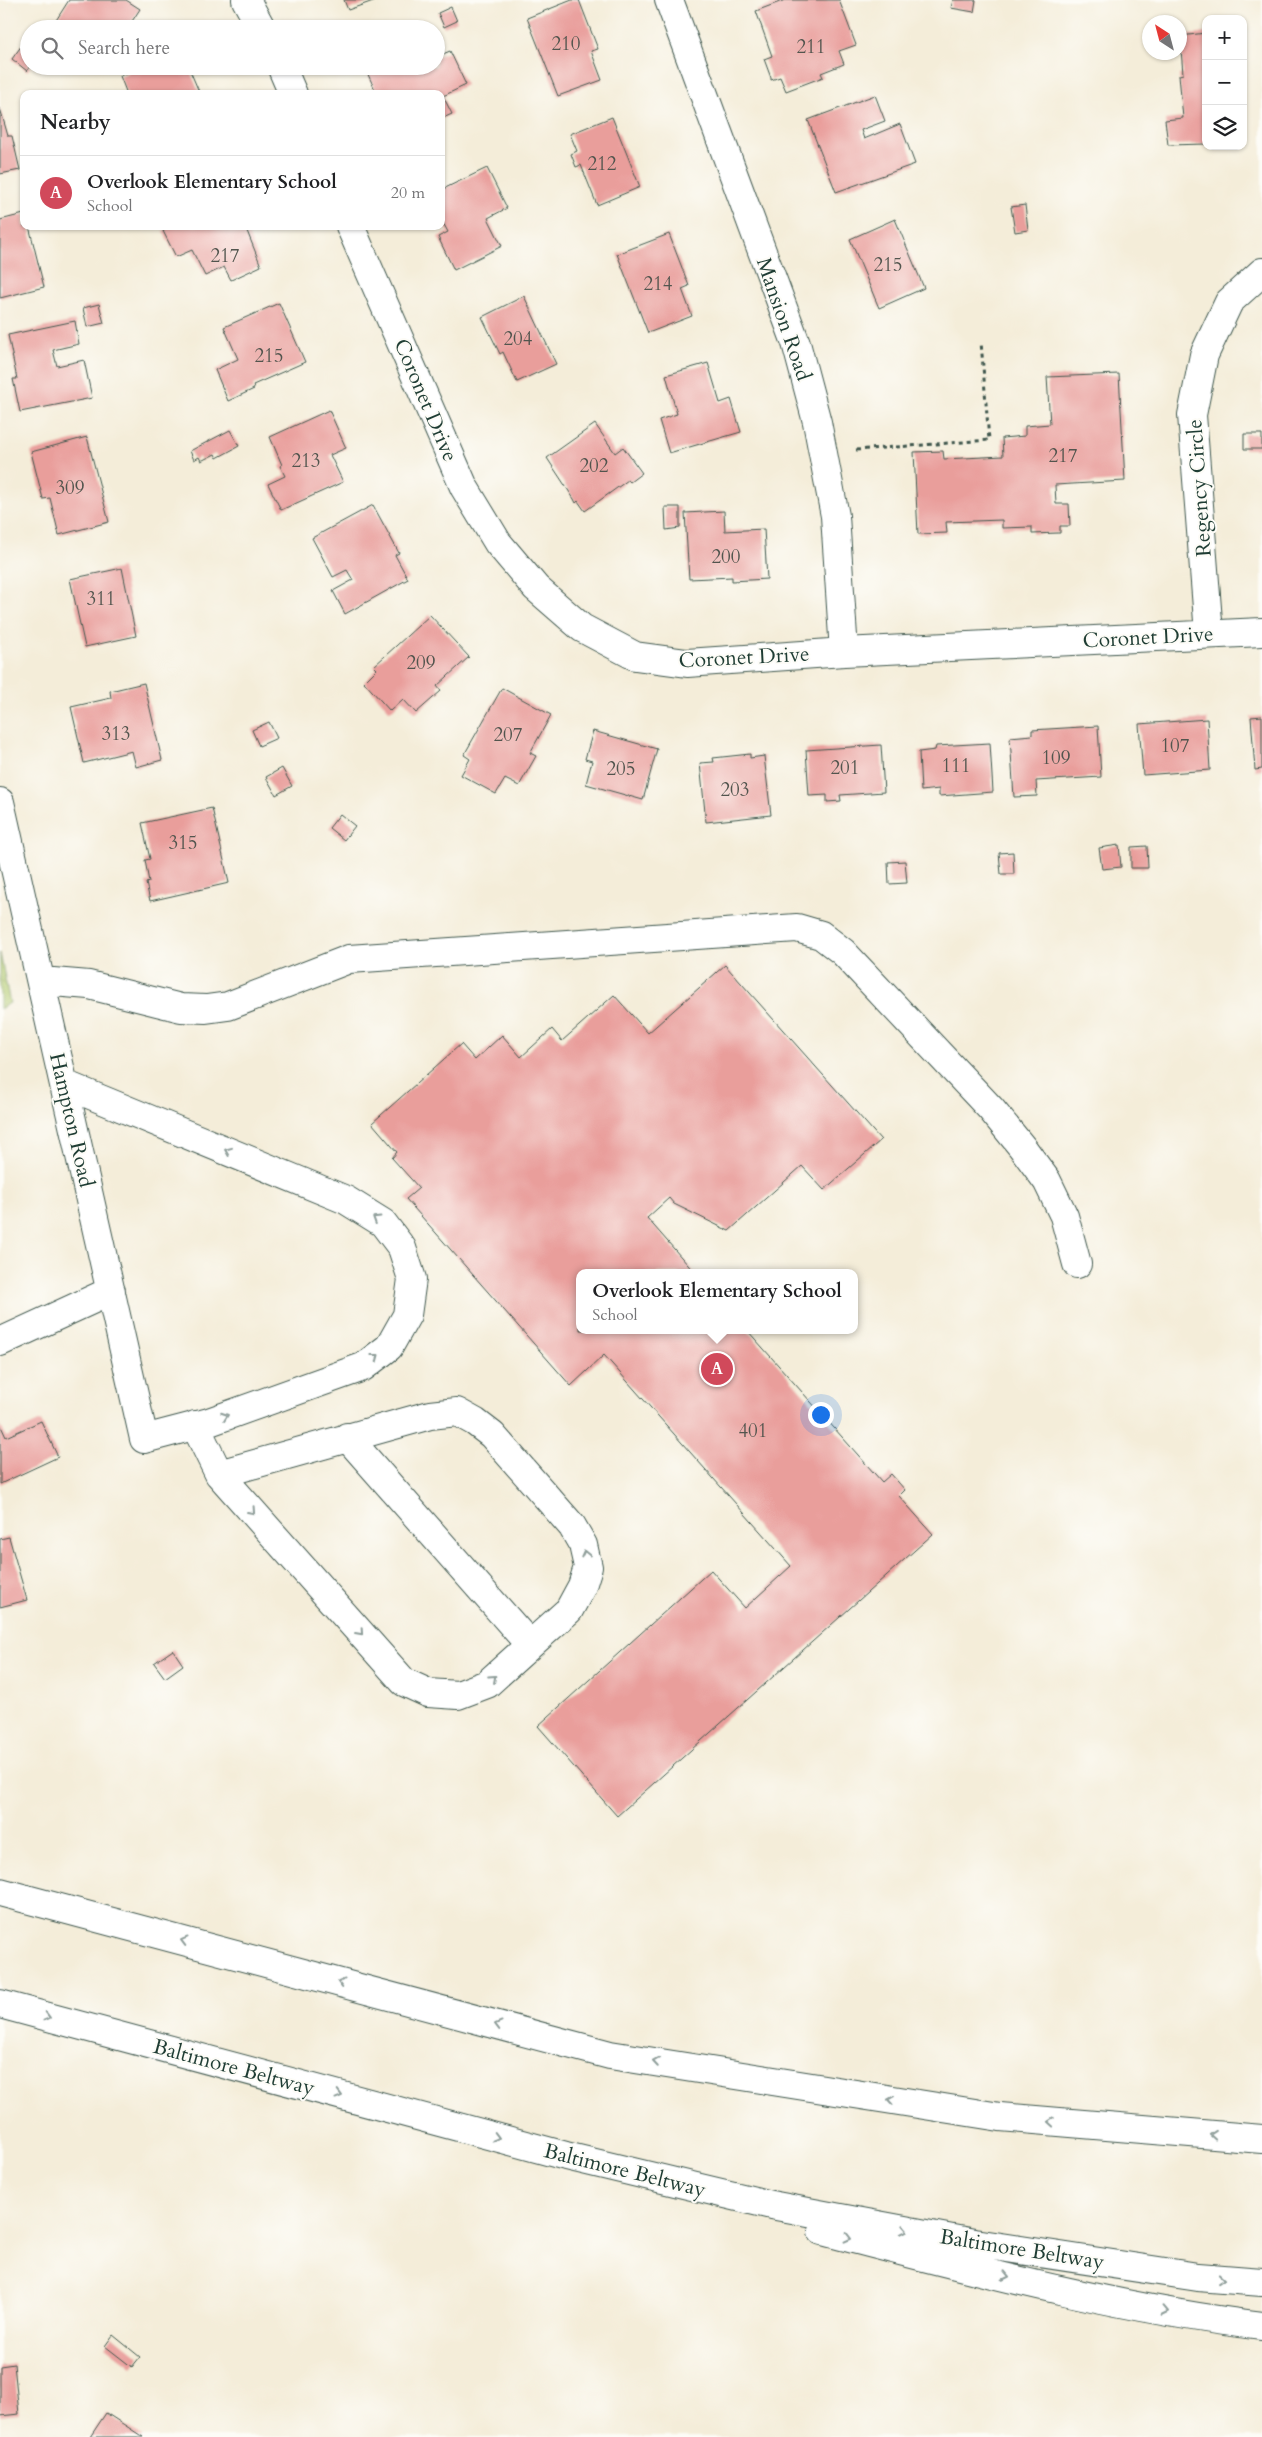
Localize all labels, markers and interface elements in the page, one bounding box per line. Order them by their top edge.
north arrow [1142,15,1187,60]
map controls [1202,15,1247,150]
button: + [1202,15,1247,60]
search box [20,20,445,75]
house number: 210 [551,31,581,57]
icon: search [38,34,66,62]
house number: 211 [796,34,826,60]
text: Search here [78,35,170,61]
button: − [1202,60,1247,105]
button: layers [1202,105,1247,150]
text: Nearby [40,108,111,137]
house number: 212 [587,151,617,177]
text: Overlook Elementary School [87,169,337,195]
text: A [50,182,62,204]
text: 20 m [391,182,425,204]
text: School [87,195,132,217]
house number: 217 [210,243,240,269]
house number: 215 [873,252,903,278]
street label: Mansion Road [749,254,818,385]
house number: 214 [643,271,673,297]
house number: 204 [503,326,533,352]
street label: Coronet Drive [387,334,464,466]
house number: 215 [254,343,284,369]
street label: Regency Circle [1180,418,1219,558]
house number: 217 [1048,443,1078,469]
house number: 213 [291,448,321,474]
house number: 202 [579,453,609,479]
house number: 309 [55,475,85,501]
house number: 200 [711,544,741,570]
house number: 311 [86,586,116,612]
street label: Coronet Drive [1082,620,1214,655]
street label: Coronet Drive [678,640,810,675]
house number: 209 [406,650,436,676]
house number: 313 [101,721,131,747]
house number: 207 [493,722,523,748]
house number: 107 [1160,733,1190,759]
house number: 109 [1041,745,1071,771]
house number: 111 [941,753,971,779]
house number: 201 [830,755,860,781]
house number: 205 [606,756,636,782]
house number: 203 [720,777,750,803]
house number: 315 [168,830,198,856]
street label: Hampton Road [42,1050,101,1190]
one-way arrow [224,1147,233,1158]
one-way arrow [372,1216,381,1225]
popup [576,1269,858,1334]
text: Overlook Elementary School [592,1278,842,1304]
text: School [592,1304,638,1326]
pin: A [701,1350,733,1388]
one-way arrow [370,1354,380,1363]
your location [808,1402,834,1428]
one-way arrow [220,1412,229,1422]
house number: 401 [738,1418,768,1444]
one-way arrow [246,1505,255,1514]
one-way arrow [580,1549,591,1558]
one-way arrow [354,1626,363,1635]
one-way arrow [488,1675,497,1684]
one-way arrow [181,1937,189,1947]
one-way arrow [337,1978,346,1989]
one-way arrow [43,2011,52,2022]
one-way arrow [494,2020,503,2031]
street label: Baltimore Beltway [150,2032,318,2103]
one-way arrow [652,2058,661,2068]
one-way arrow [335,2089,344,2100]
one-way arrow [886,2095,895,2105]
one-way arrow [1047,2116,1055,2127]
one-way arrow [1209,2130,1217,2141]
one-way arrow [492,2132,500,2142]
street label: Baltimore Beltway [541,2136,709,2205]
street label: Baltimore Beltway [938,2222,1106,2277]
one-way arrow [900,2224,909,2234]
one-way arrow [844,2232,853,2243]
one-way arrow [1002,2270,1011,2281]
one-way arrow [1217,2273,1225,2284]
one-way arrow [1160,2305,1169,2316]

